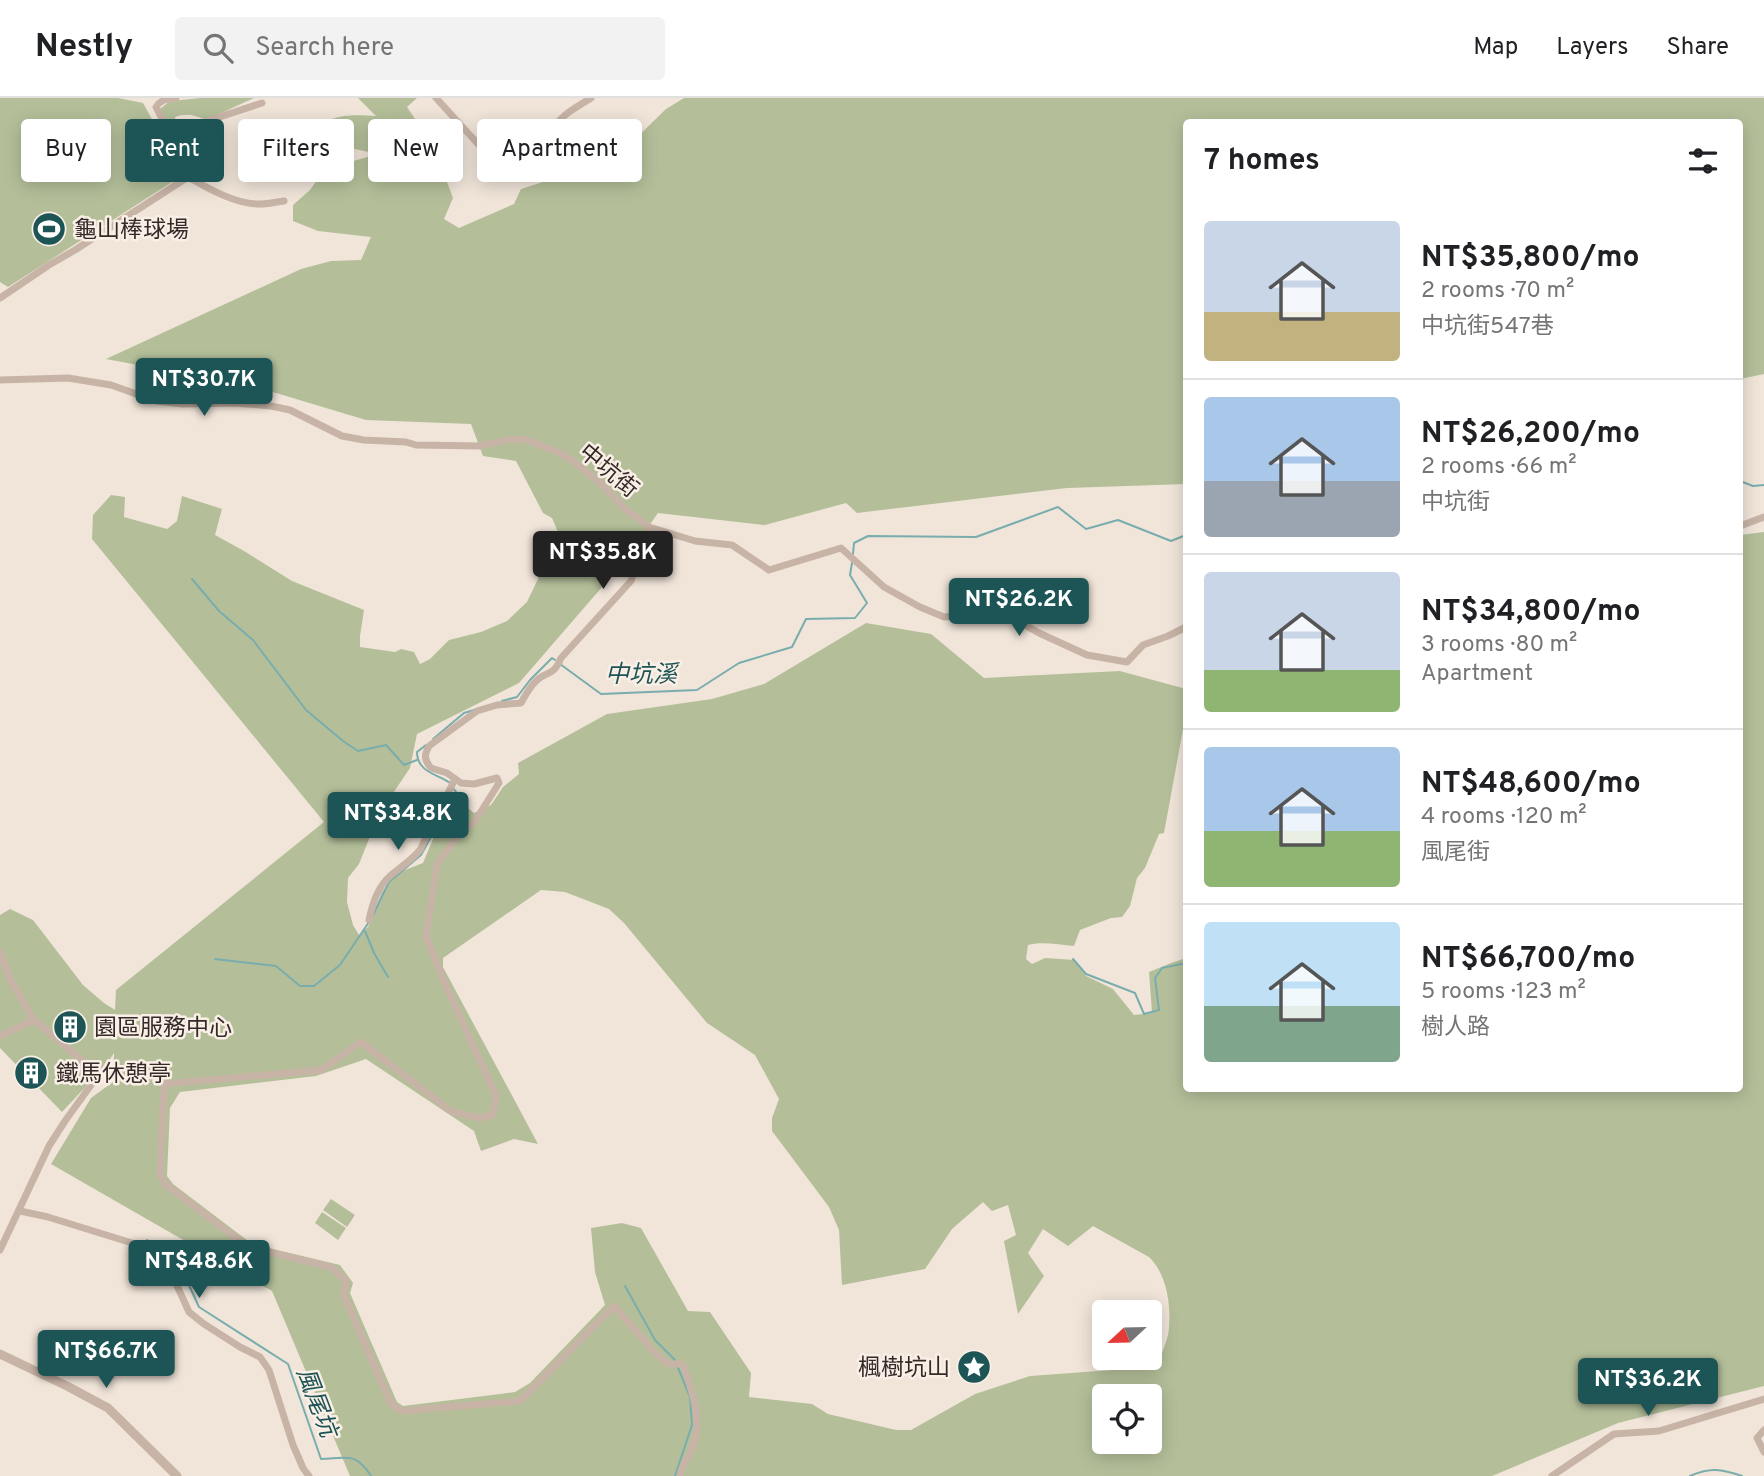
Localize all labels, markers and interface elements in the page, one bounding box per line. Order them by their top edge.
search box [175,17,665,80]
text: Nestly [35,27,133,69]
icon: search [199,29,237,67]
text: Search here [255,32,394,65]
text: Map [1473,33,1518,63]
text: Layers [1556,33,1628,63]
text: Share [1666,33,1729,63]
chip: Buy [21,119,111,182]
chip: Rent [125,119,224,182]
chip: Filters [238,119,354,182]
chip: New [368,119,463,182]
chip: Apartment [477,119,642,182]
icon: filters [1684,142,1722,180]
text: 7 homes [1204,143,1320,180]
sports icon: 龜山棒球場 [30,210,68,248]
place label: 龜山棒球場 [74,217,189,246]
text: NT$35,800/mo [1421,240,1640,277]
icon: home [1260,249,1344,333]
text: 2 rooms · 70 m² [1421,277,1574,306]
text: 中坑街547巷 [1421,313,1554,342]
pin: NT$30.7K [132,358,276,418]
text: NT$30.7K [152,366,256,395]
text: NT$26,200/mo [1421,416,1640,453]
icon: home [1260,425,1344,509]
street label: 中坑街 [572,439,643,505]
text: 2 rooms · 66 m² [1421,453,1577,482]
text: 中坑街 [1421,489,1490,518]
pin: NT$35.8K [531,532,675,591]
text: NT$35.8K [549,539,657,568]
pin: NT$26.2K [947,578,1091,638]
text: NT$26.2K [965,586,1073,615]
text: NT$34,800/mo [1421,594,1640,631]
icon: home [1260,600,1344,684]
text: 3 rooms · 80 m² [1421,631,1577,660]
text: Apartment [1421,660,1533,689]
water label: 中坑溪 [605,661,680,691]
text: NT$48,600/mo [1421,766,1641,803]
icon: home [1260,775,1344,859]
pin: NT$34.8K [326,792,470,852]
text: NT$34.8K [344,800,452,829]
text: 4 rooms · 120 m² [1421,803,1587,832]
text: 風尾街 [1421,839,1490,868]
text: NT$66,700/mo [1421,941,1635,978]
icon: home [1260,950,1344,1034]
text: 5 rooms · 123 m² [1421,978,1586,1007]
building icon: 園區服務中心 [51,1008,89,1046]
text: 樹人路 [1421,1014,1490,1043]
place label: 園區服務中心 [94,1015,232,1044]
building icon: 鐵馬休憩亭 [12,1054,50,1092]
place label: 鐵馬休憩亭 [56,1061,171,1090]
pin: NT$48.6K [127,1240,271,1300]
text: NT$48.6K [145,1248,253,1277]
north arrow [1092,1300,1162,1370]
map controls [1092,1300,1162,1454]
pin: NT$66.7K [34,1330,178,1390]
text: NT$66.7K [54,1338,158,1367]
place icon: 楓樹坑山 [955,1348,993,1386]
place label: 楓樹坑山 [858,1355,950,1384]
pin: NT$36.2K [1576,1358,1720,1418]
water label: 風尾坑 [288,1364,343,1445]
text: NT$36.2K [1594,1366,1702,1395]
button: locate [1092,1384,1162,1454]

